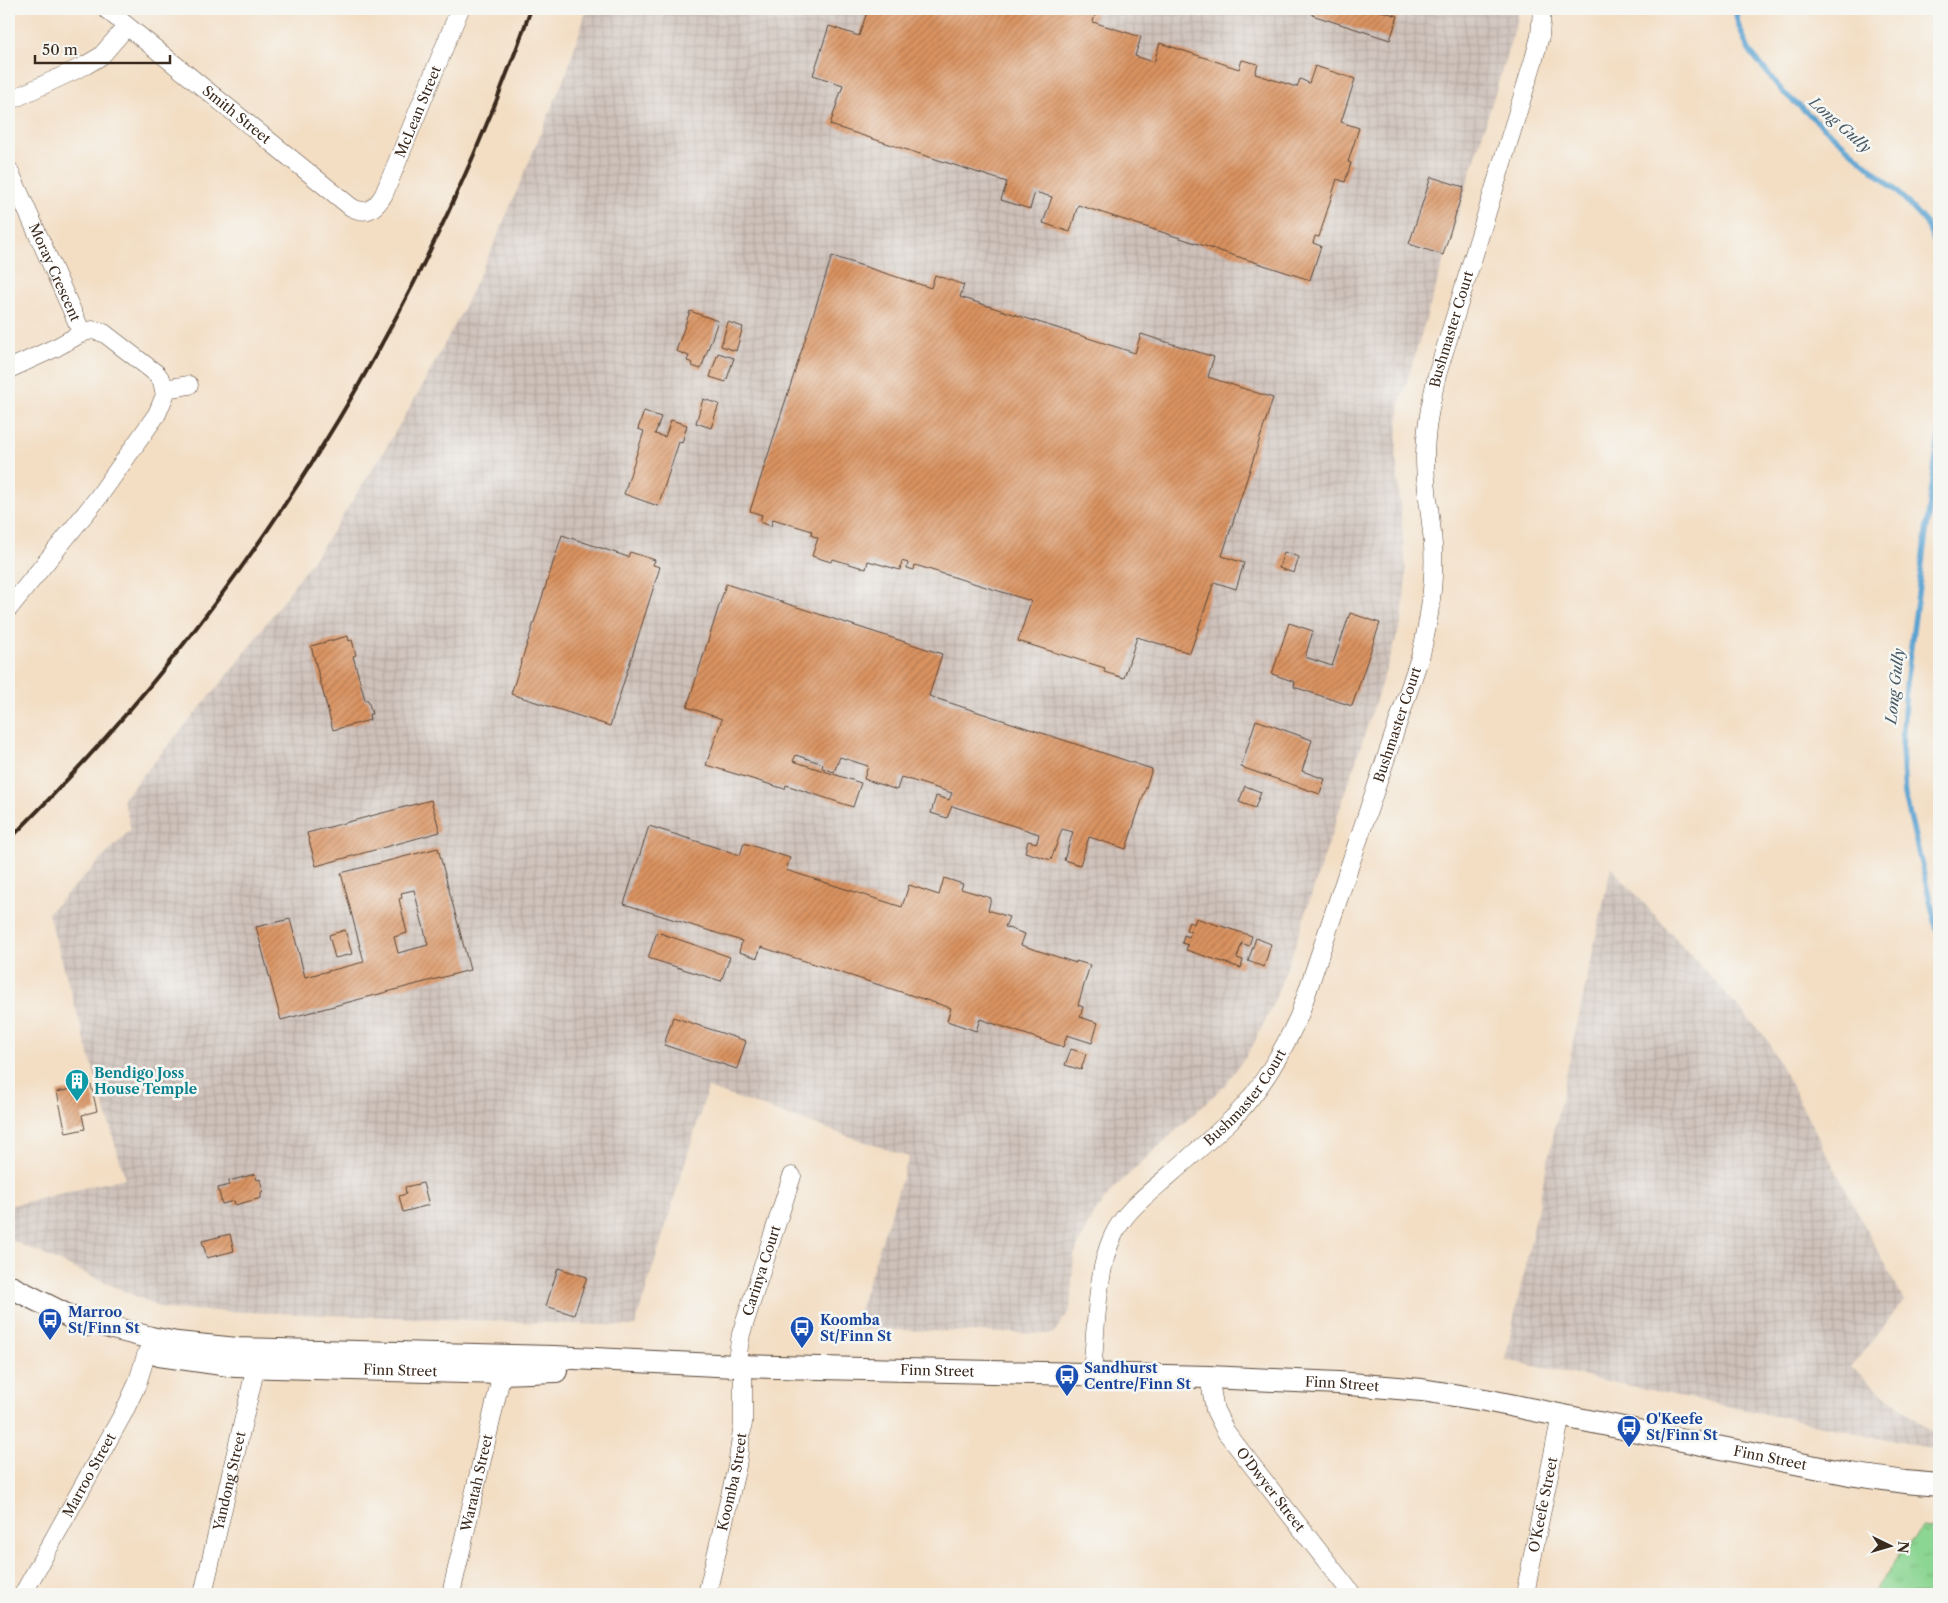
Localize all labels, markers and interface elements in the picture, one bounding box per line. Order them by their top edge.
scale bar [35,32,170,64]
text: 50 m [42,40,78,59]
street label: McLean Street [391,63,445,160]
street label: Smith Street [199,82,275,148]
water label: Long Gully [1805,92,1876,157]
street label: Moray Crescent [25,220,85,324]
street label: Bushmaster Court [1426,269,1477,389]
water label: Long Gully [1881,647,1908,726]
street label: Bushmaster Court [1369,665,1425,785]
street label: Bushmaster Court [1200,1046,1290,1150]
place label: Bendigo Joss House Temple [94,1064,197,1098]
building icon: Bendigo Joss House Temple [64,1068,90,1102]
street label: Carinya Court [738,1223,784,1318]
place label: Marroo St/Finn St [68,1303,140,1337]
bus stop icon: Marroo St/Finn St [37,1307,63,1341]
place label: Koomba St/Finn St [820,1311,892,1345]
bus stop icon: Koomba St/Finn St [789,1315,815,1349]
place label: Sandhurst Centre/Finn St [1084,1359,1191,1393]
street label: Finn Street [363,1360,438,1380]
street label: Finn Street [900,1361,975,1381]
bus stop icon: Sandhurst Centre/Finn St [1054,1363,1080,1397]
street label: Finn Street [1305,1372,1380,1395]
place label: O'Keefe St/Finn St [1646,1410,1718,1444]
bus stop icon: O'Keefe St/Finn St [1616,1414,1642,1448]
street label: Marroo Street [58,1430,120,1520]
street label: Yandong Street [209,1430,250,1533]
street label: Waratah Street [456,1432,497,1534]
street label: Koomba Street [713,1432,751,1533]
street label: Finn Street [1732,1442,1808,1474]
street label: O'Dwyer Street [1232,1444,1309,1535]
street label: O'Keefe Street [1525,1455,1561,1554]
north arrow [1866,1520,1916,1570]
text: N [1893,1540,1912,1554]

